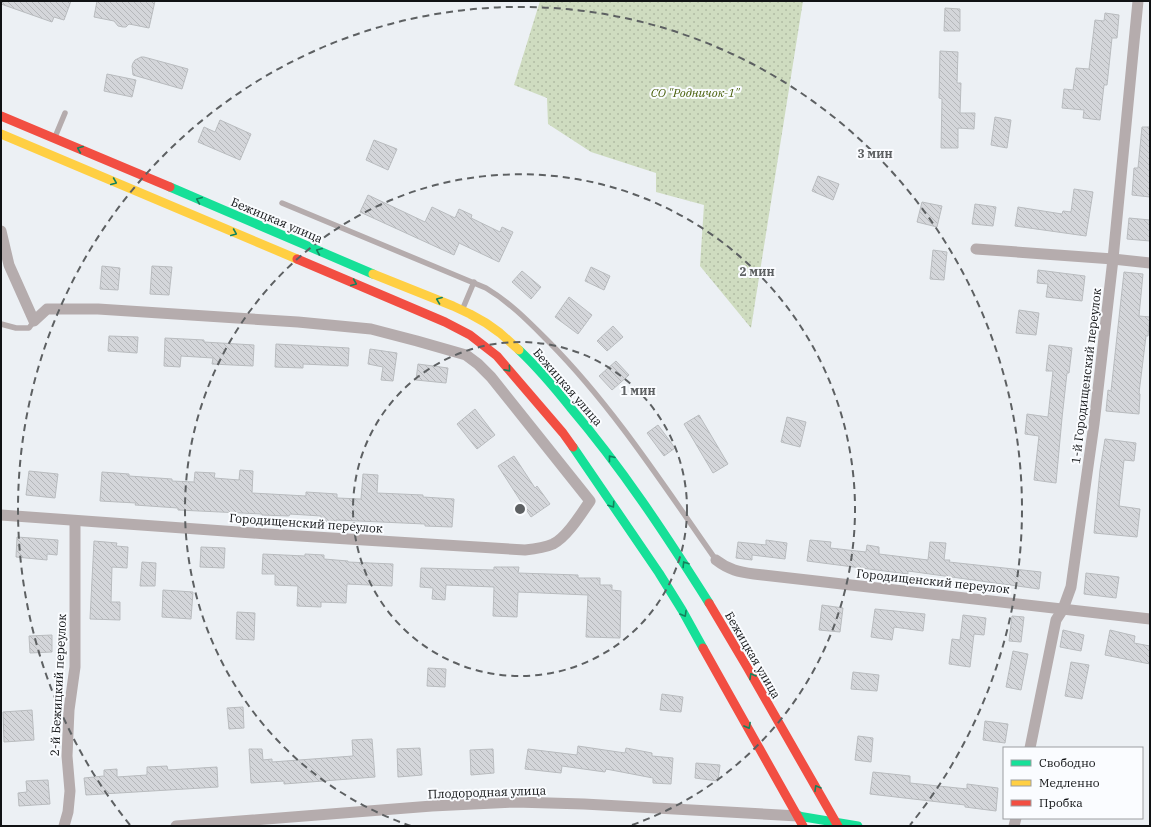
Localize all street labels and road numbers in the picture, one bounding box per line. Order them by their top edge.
street label: Бежицкая улица [229,194,325,246]
street label: 1-й Городищенский переулок [1068,287,1104,465]
street label: Бежицкая улица [530,345,606,429]
street label: Городищенский переулок [229,510,383,536]
street label: Городищенский переулок [856,565,1010,597]
street label: Бежицкая улица [722,609,784,702]
street label: 2-й Бежицкий переулок [47,613,69,757]
street label: Плодородная улица [428,782,547,802]

